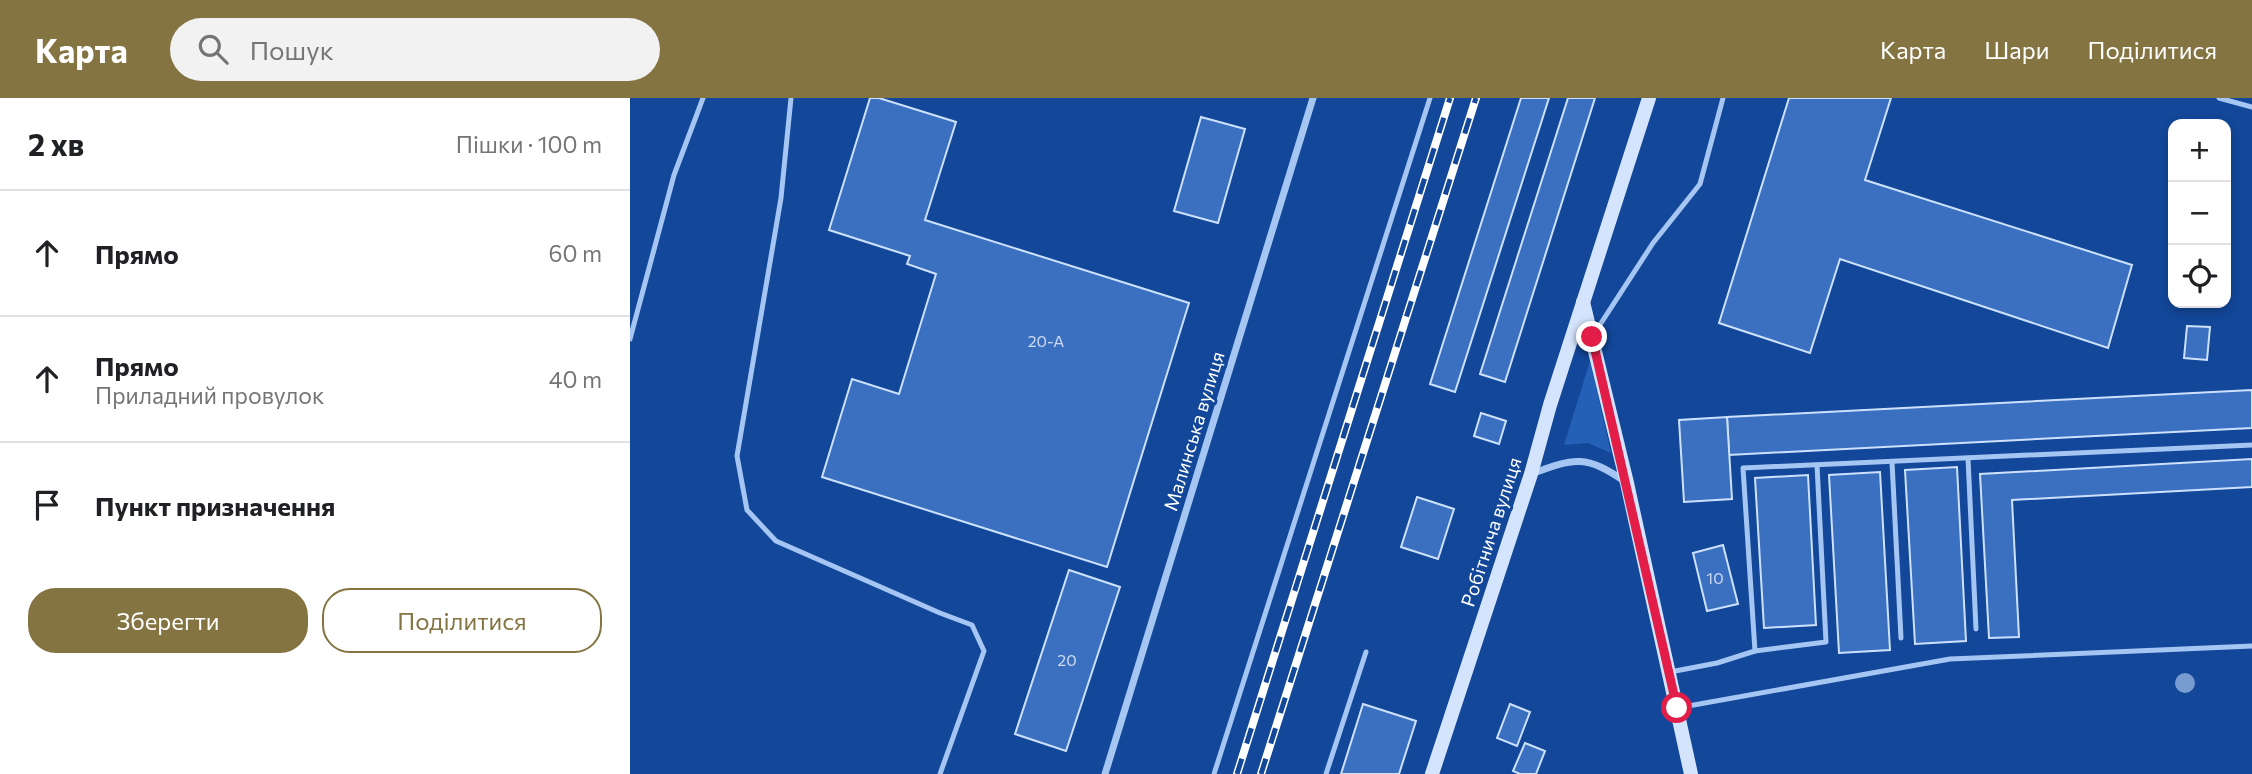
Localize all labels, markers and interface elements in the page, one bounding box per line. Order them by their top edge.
search box [170,18,660,81]
text: Карта [35,29,128,70]
icon: search [194,30,232,68]
text: Пошук [250,34,334,65]
text: Карта [1880,35,1946,64]
text: Шари [1984,35,2050,64]
text: Поділитися [2088,35,2217,64]
map controls [2168,119,2231,308]
button: + [2168,119,2231,182]
text: 2 хв [28,125,84,162]
text: Пішки · 100 m [456,130,602,158]
button: − [2168,182,2231,245]
icon: ahead [28,234,66,272]
text: Прямо [95,238,179,269]
text: 60 m [549,239,602,267]
button: locate [2168,245,2231,308]
route end [1576,321,1607,352]
house number: 20-А [1028,331,1064,350]
street label: Малинська вулиця [1158,348,1229,513]
text: Прямо [95,350,179,381]
icon: ahead [28,360,66,398]
text: 40 m [549,365,602,393]
text: Приладний провулок [95,381,324,409]
street label: Робітнича вулиця [1456,454,1526,609]
icon: arrive [28,486,66,524]
text: Пункт призначення [95,490,335,521]
house number: 10 [1706,568,1724,587]
button: Зберегти [28,588,308,653]
button: Поділитися [322,588,602,653]
house number: 20 [1057,650,1077,669]
route start [1661,692,1692,723]

